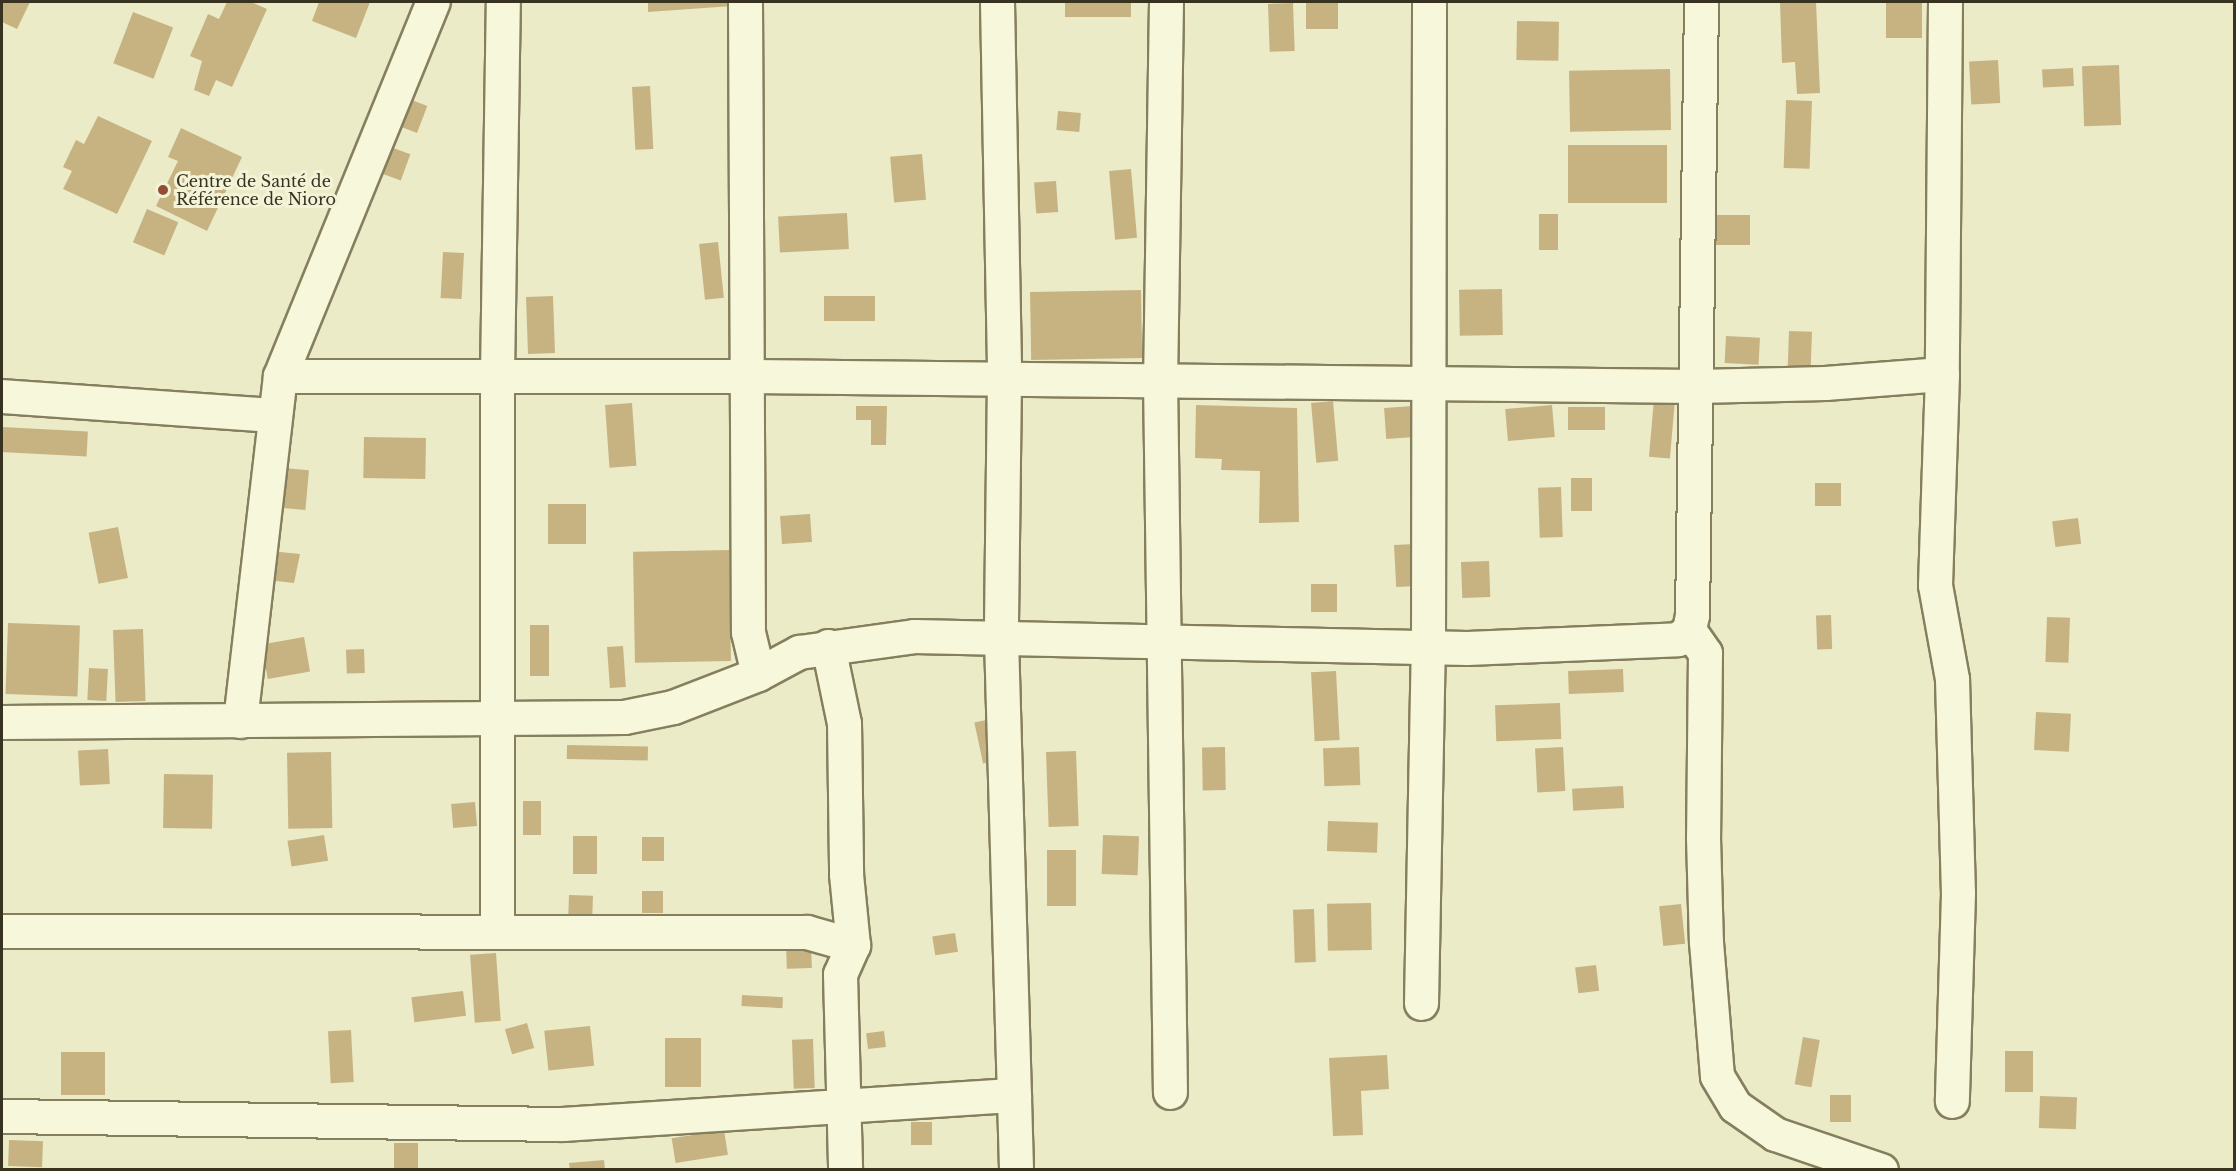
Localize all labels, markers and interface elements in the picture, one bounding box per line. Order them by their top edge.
place label: Centre de Santé de Référence de Nioro [176,171,336,209]
marker: Centre de Santé de Référence de Nioro [154,181,172,199]

